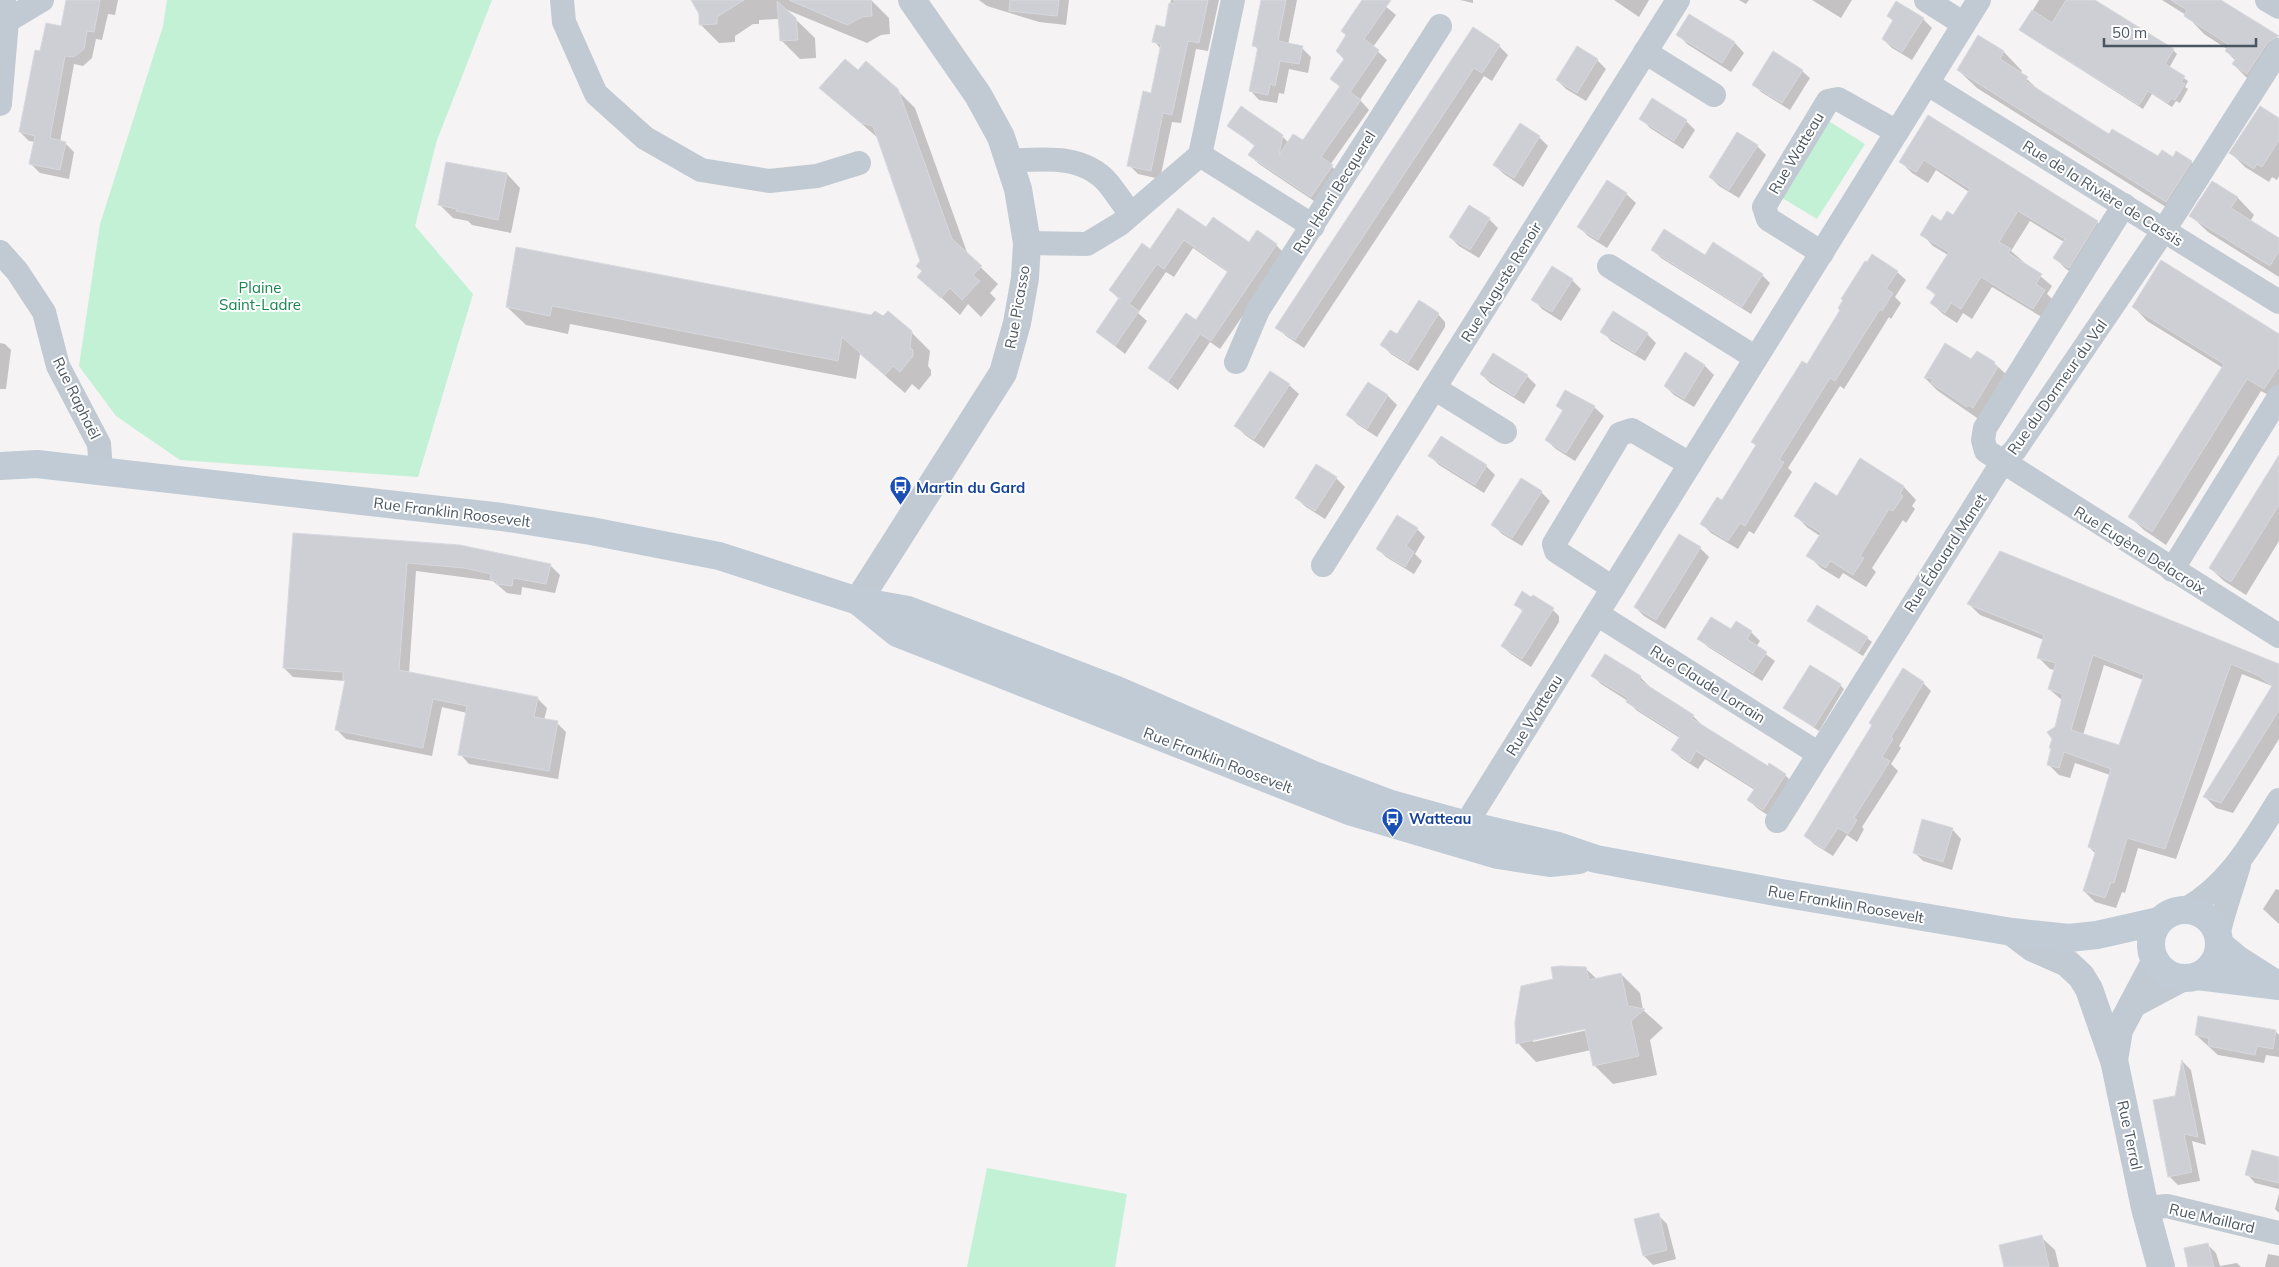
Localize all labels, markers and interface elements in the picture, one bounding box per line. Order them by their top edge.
scale bar [2104,15,2256,47]
text: 50 m [2112,23,2147,42]
street label: Rue Watteau [1764,109,1828,197]
street label: Rue Henri Becquerel [1289,127,1379,257]
street label: Rue de la Rivière de Cassis [2019,136,2187,250]
street label: Rue Auguste Renoir [1456,218,1546,345]
street label: Rue Picasso [1000,264,1034,350]
park label: Plaine Saint-Ladre [219,278,301,314]
street label: Rue du Dormeur du Val [2003,316,2111,458]
street label: Rue Raphaël [49,354,105,442]
bus stop icon: Martin du Gard [888,475,912,506]
place label: Martin du Gard [916,478,1025,497]
street label: Rue Édouard Manet [1900,490,1990,616]
street label: Rue Franklin Roosevelt [373,493,531,531]
street label: Rue Eugène Delacroix [2071,502,2209,598]
street label: Rue Claude Lorrain [1647,641,1769,727]
street label: Rue Watteau [1502,671,1566,759]
street label: Rue Franklin Roosevelt [1141,723,1295,797]
bus stop icon: Watteau [1381,806,1405,837]
place label: Watteau [1409,809,1472,828]
street label: Rue Franklin Roosevelt [1767,881,1925,927]
street label: Rue Terral [2113,1099,2147,1171]
street label: Rue Maillard [2167,1199,2257,1237]

